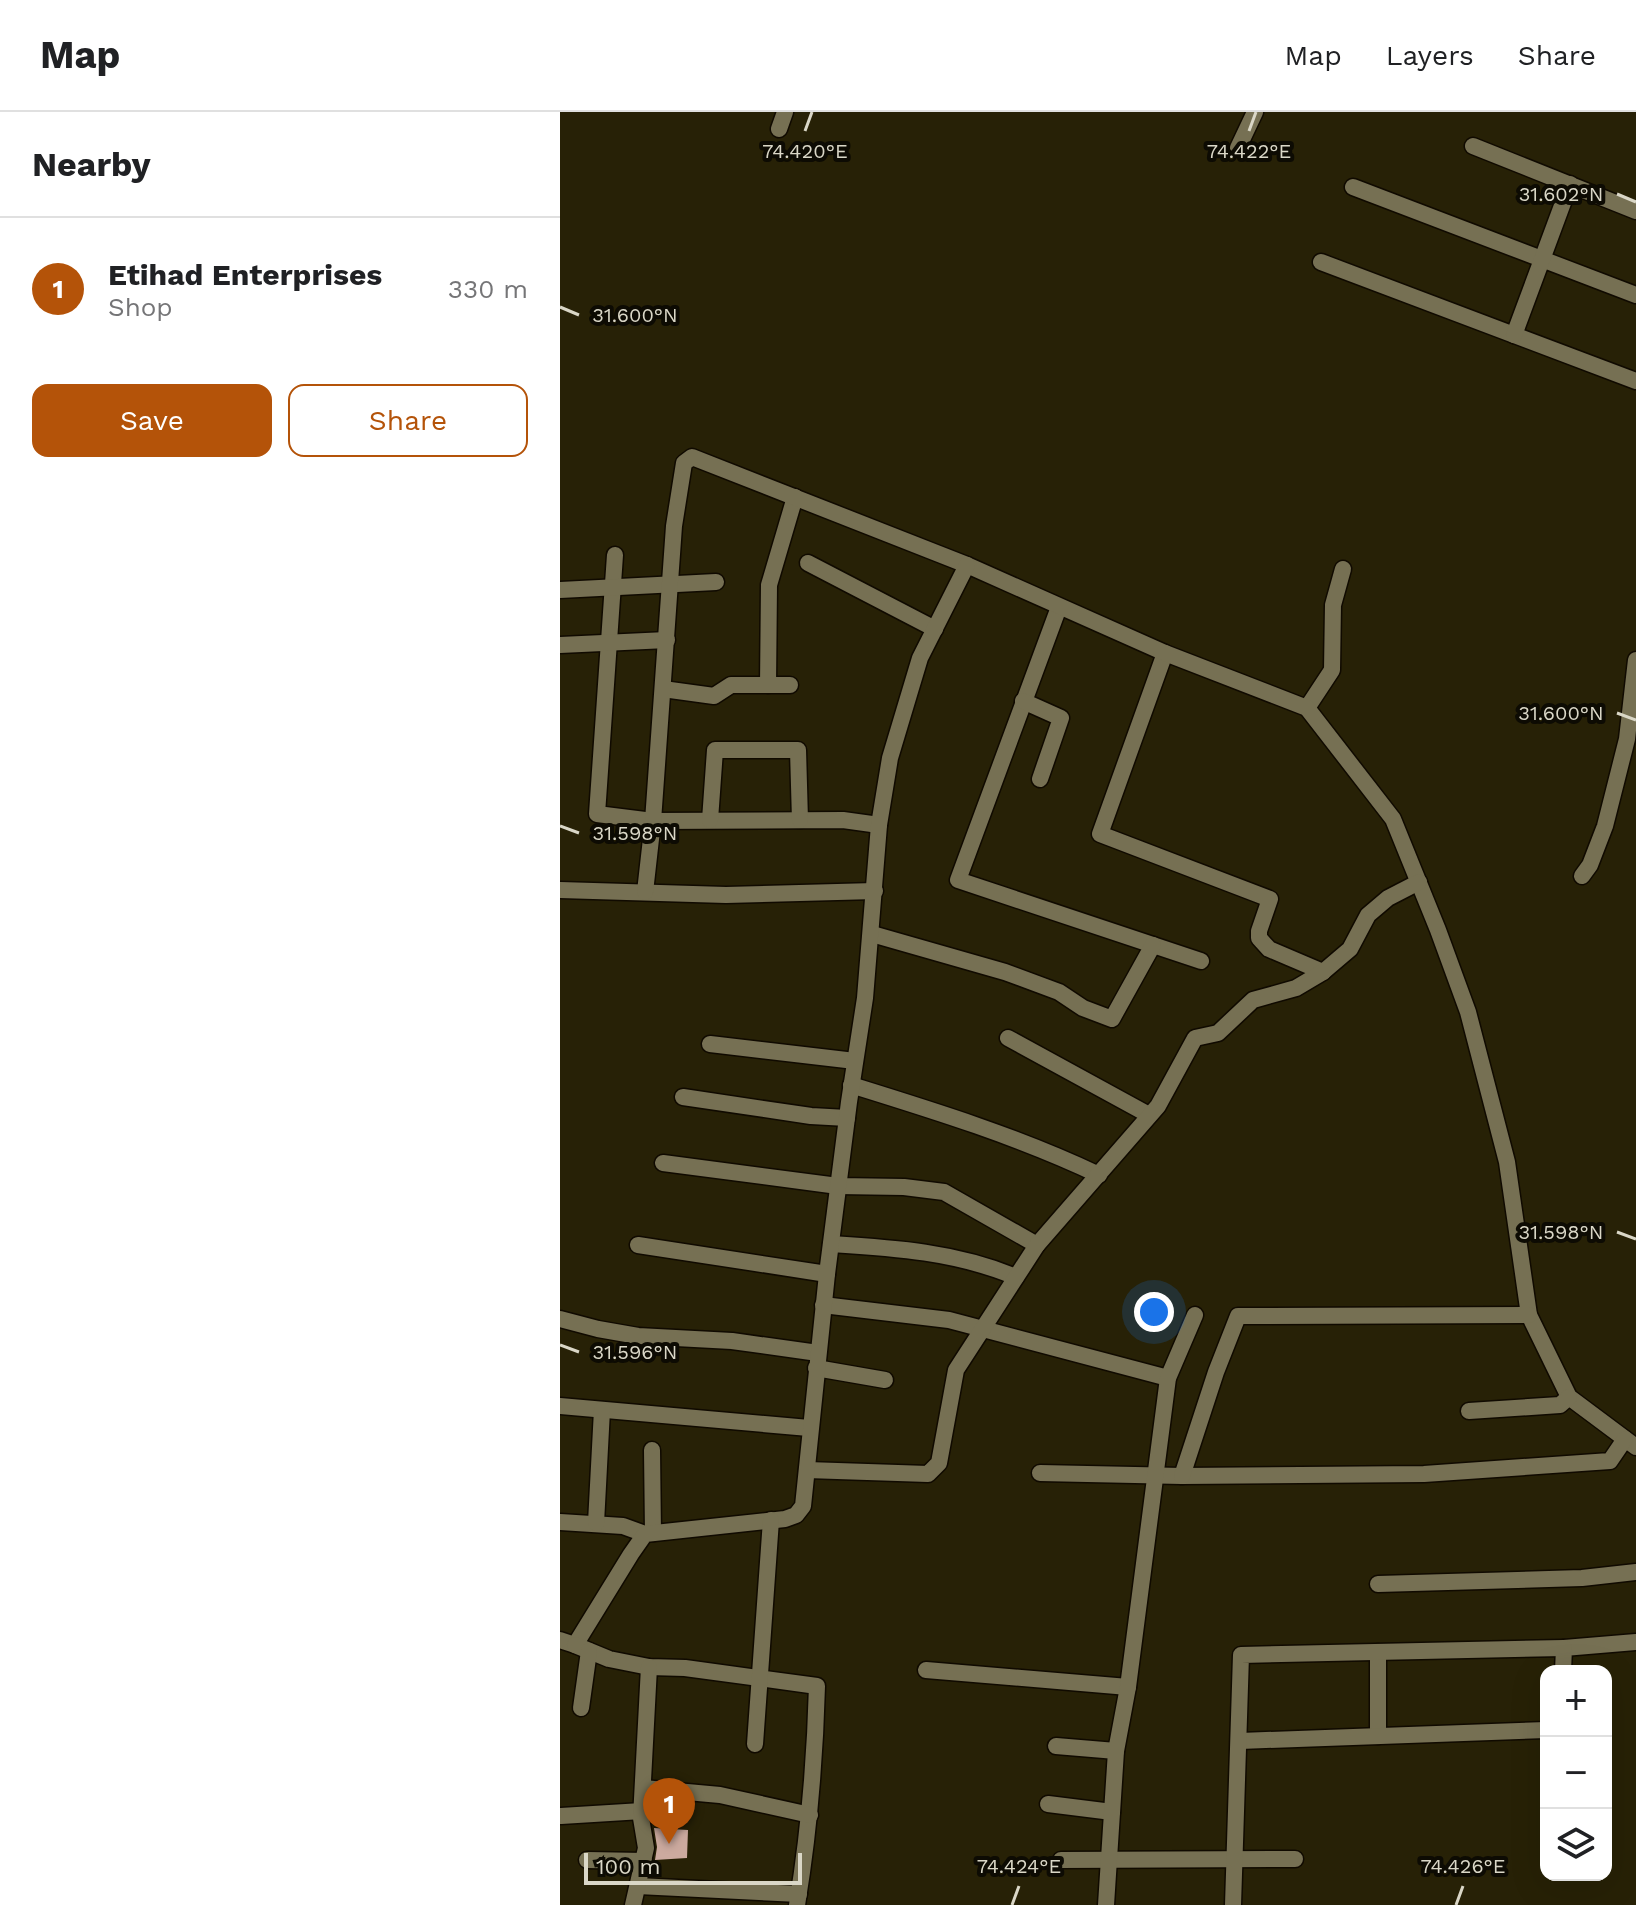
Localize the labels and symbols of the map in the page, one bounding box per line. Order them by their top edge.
text: 74.420°E [762,139,848,163]
text: 74.422°E [1207,139,1291,163]
text: 31.602°N [1519,182,1603,206]
text: 31.600°N [592,303,678,327]
text: 31.600°N [1518,701,1604,725]
text: 31.598°N [593,821,677,845]
text: 31.598°N [1519,1220,1603,1244]
your location [1134,1292,1174,1332]
text: 31.596°N [593,1340,677,1364]
pin: 1 [643,1778,695,1844]
scale bar [584,1849,802,1885]
text: 74.424°E [977,1854,1061,1878]
text: 74.426°E [1421,1854,1506,1878]

